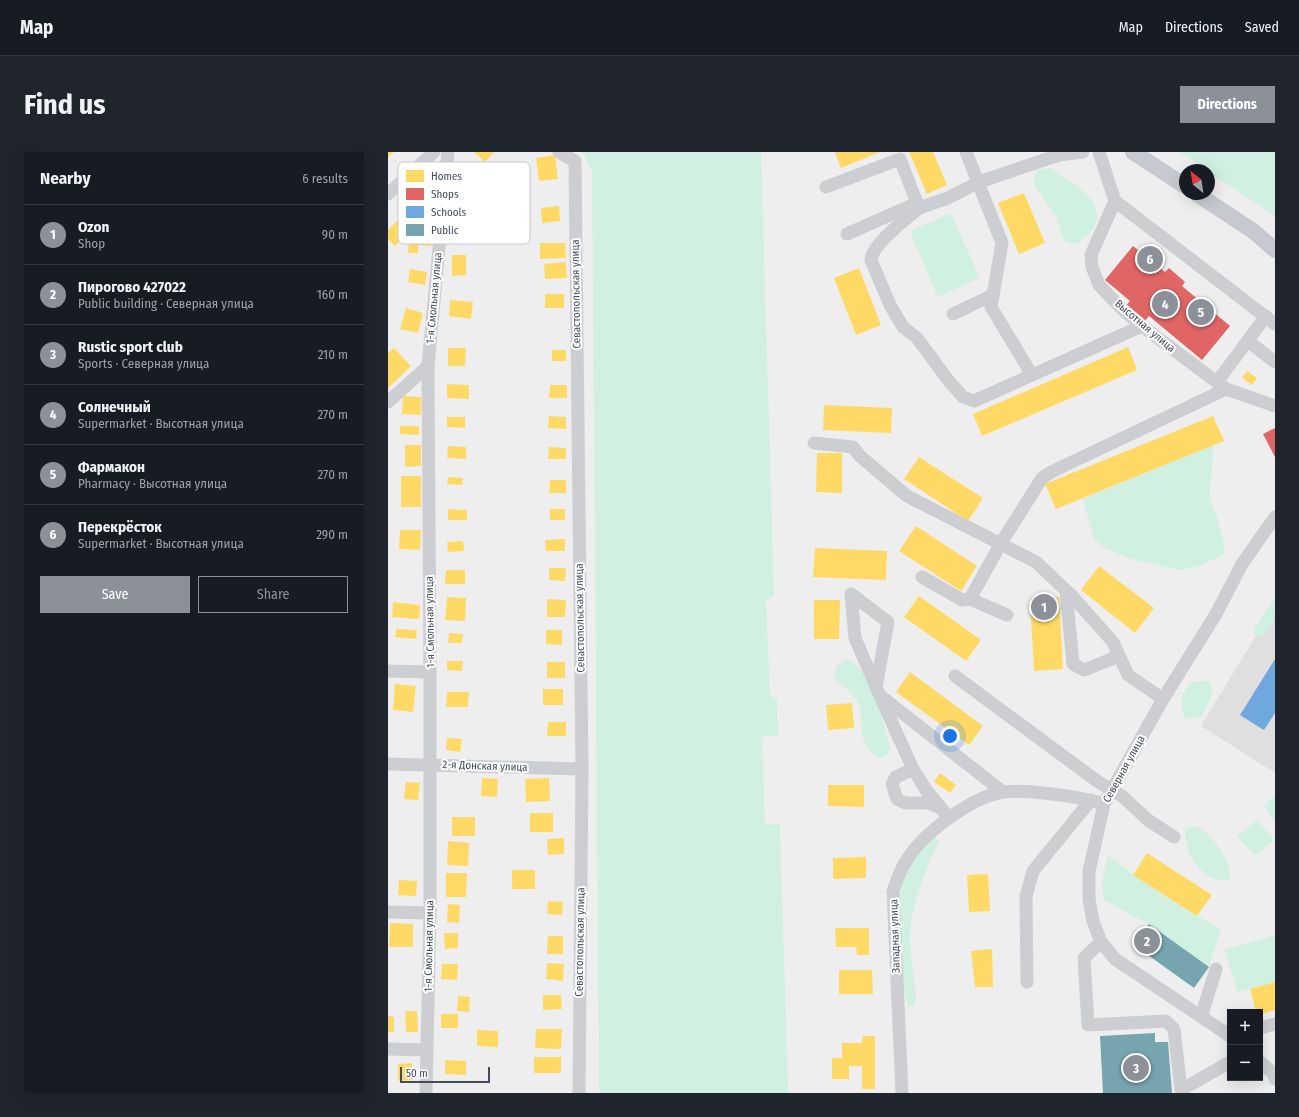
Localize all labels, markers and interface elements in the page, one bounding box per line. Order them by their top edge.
text: Map [20,16,53,39]
text: Map [1119,19,1143,36]
text: Directions [1165,19,1223,36]
text: Saved [1245,19,1279,36]
button: Directions [1180,86,1275,123]
text: Find us [24,88,106,121]
legend [398,162,530,244]
north arrow [1179,164,1215,200]
text: Nearby [40,168,91,189]
text: Homes [431,170,462,183]
text: 6 results [302,171,348,186]
text: Shops [431,188,459,201]
text: Schools [431,206,466,219]
text: Ozon [78,218,109,236]
text: Public [431,224,459,237]
text: 1 [50,227,56,242]
text: 90 m [322,227,348,242]
text: Shop [78,236,105,251]
street label: Севастопольская улица [569,239,583,349]
pin: 6 [1137,244,1163,274]
street label: 1-я Смольная улица [424,252,444,344]
text: Пирогово 427022 [78,278,186,296]
text: 2 [50,287,56,302]
text: 160 m [317,287,348,302]
pin: 4 [1152,289,1178,319]
text: Public building · Северная улица [78,296,254,311]
street label: Высотная улица [1112,297,1178,355]
pin: 5 [1188,297,1214,327]
text: Rustic sport club [78,338,183,356]
text: 3 [50,347,56,362]
text: 210 m [318,347,348,362]
text: Sports · Северная улица [78,356,209,371]
text: Солнечный [78,398,151,416]
text: 4 [50,407,56,422]
text: 270 m [317,407,348,422]
text: Supermarket · Высотная улица [78,416,244,431]
text: Фармакон [78,458,145,476]
text: 5 [50,467,56,482]
text: 270 m [317,467,348,482]
text: Pharmacy · Высотная улица [78,476,227,491]
text: Перекрёсток [78,518,162,536]
text: 6 [50,527,56,542]
text: 290 m [316,527,348,542]
text: Supermarket · Высотная улица [78,536,244,551]
street label: Севастопольская улица [573,563,587,673]
button: Save [40,576,190,613]
button: Share [198,576,348,613]
street label: 1-я Смольная улица [423,576,437,668]
pin: 1 [1031,592,1057,622]
your location [940,726,960,746]
street label: Северная улица [1100,733,1148,805]
street label: 2-я Донская улица [442,758,528,774]
street label: Севастопольская улица [573,887,587,997]
street label: Западная улица [887,899,903,973]
street label: 1-я Смольная улица [422,900,436,992]
pin: 2 [1134,926,1160,956]
map controls [1227,1009,1263,1081]
button: + [1227,1009,1263,1045]
button: − [1227,1045,1263,1081]
pin: 3 [1123,1053,1149,1083]
scale bar [400,1065,490,1084]
text: 50 m [406,1067,428,1080]

